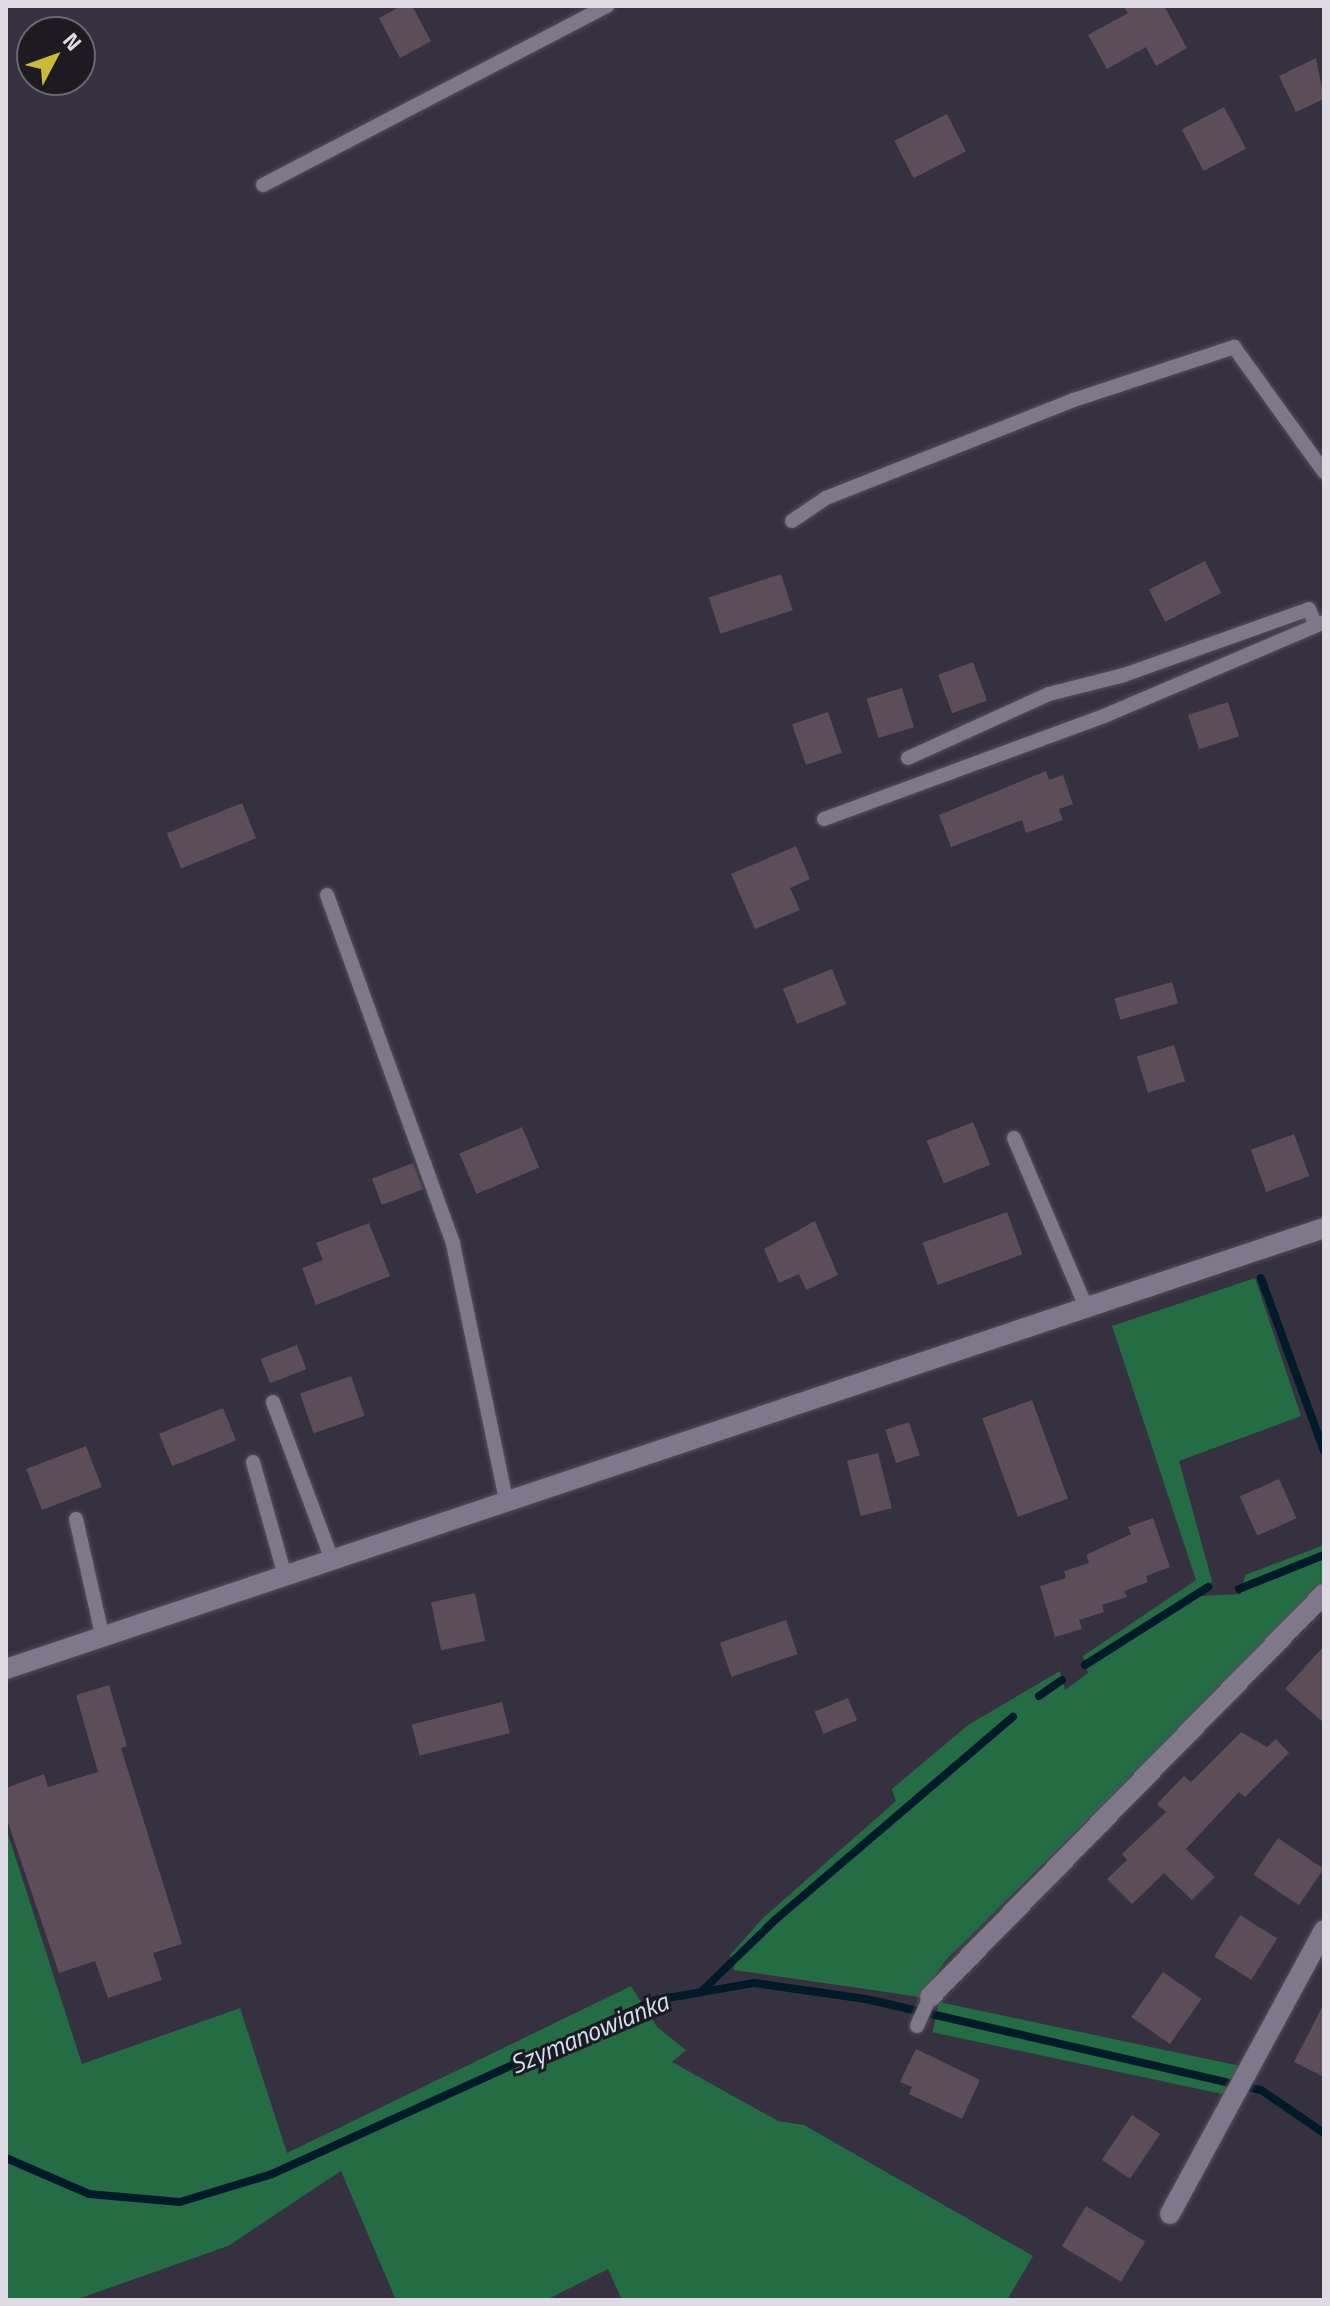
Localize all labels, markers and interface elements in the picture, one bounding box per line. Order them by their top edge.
north arrow [16,16,96,96]
text: N [55,25,90,58]
water label: Szymanowianka [505,1986,673,2080]

